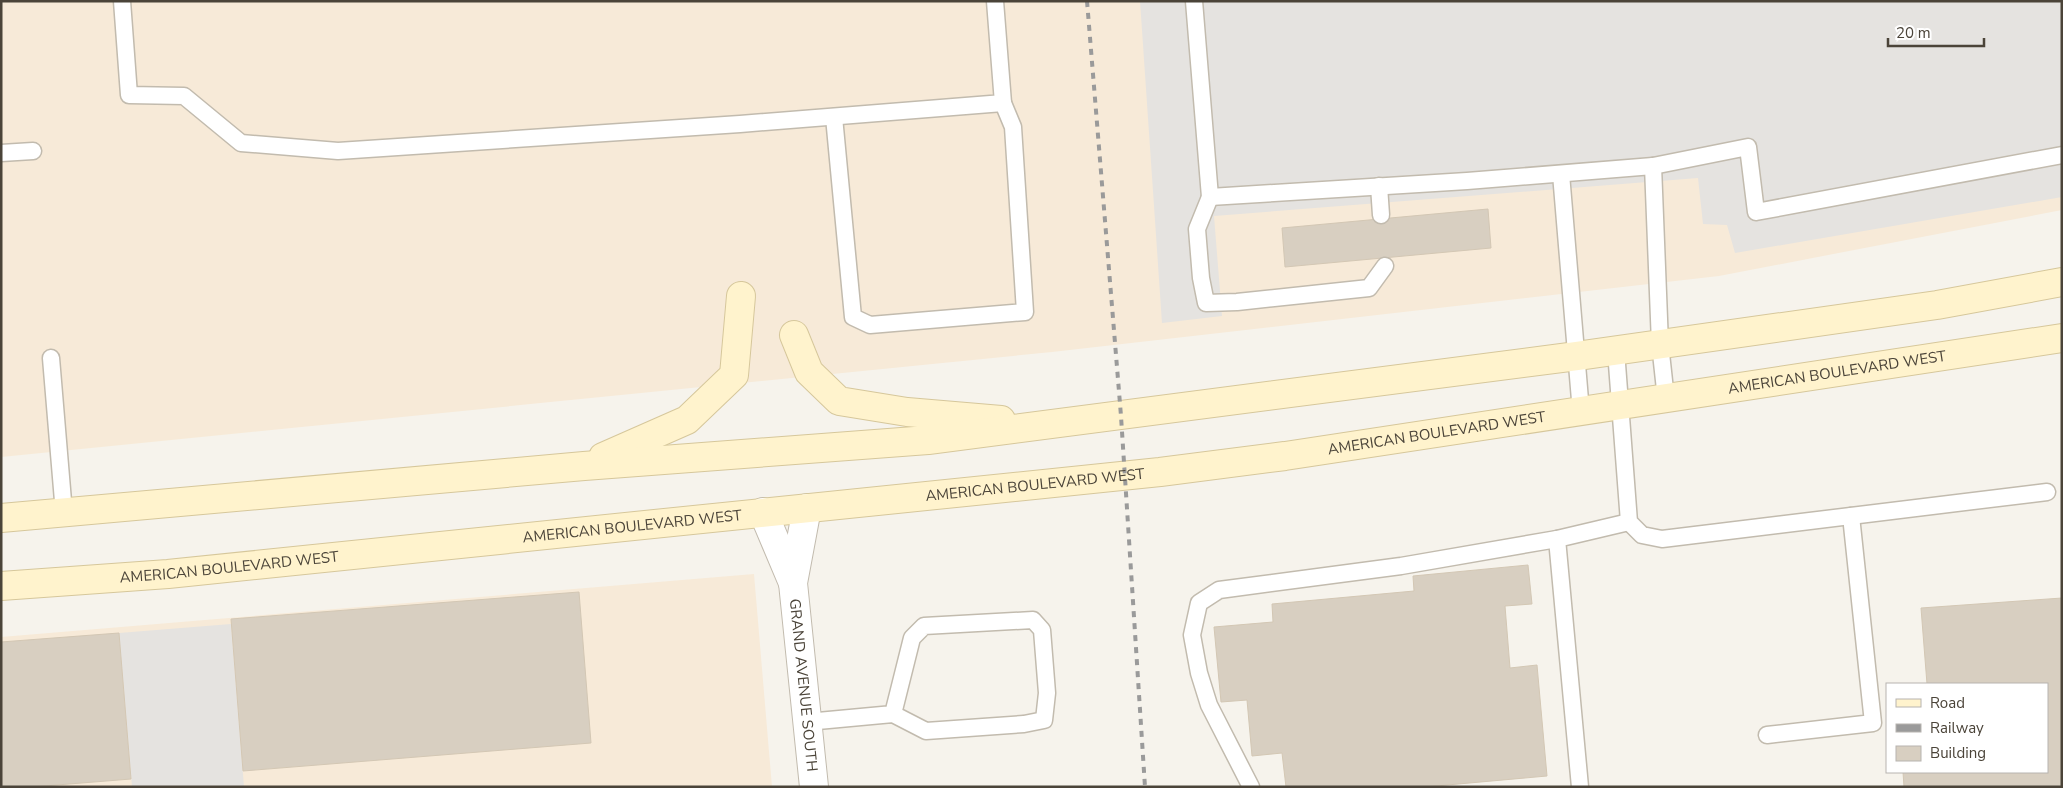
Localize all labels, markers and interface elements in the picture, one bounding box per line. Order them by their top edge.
scale bar [1888,15,1984,47]
text: 20 m [1896,23,1931,43]
street label: AMERICAN BOULEVARD WEST [1727,346,1947,399]
street label: AMERICAN BOULEVARD WEST [1326,407,1547,459]
street label: AMERICAN BOULEVARD WEST [924,464,1146,506]
street label: AMERICAN BOULEVARD WEST [522,505,743,547]
street label: AMERICAN BOULEVARD WEST [119,546,340,587]
street label: GRAND AVENUE SOUTH [785,598,822,773]
legend [1886,683,2048,773]
text: Road [1930,693,1965,713]
text: Railway [1930,718,1984,738]
text: Building [1930,743,1986,763]

